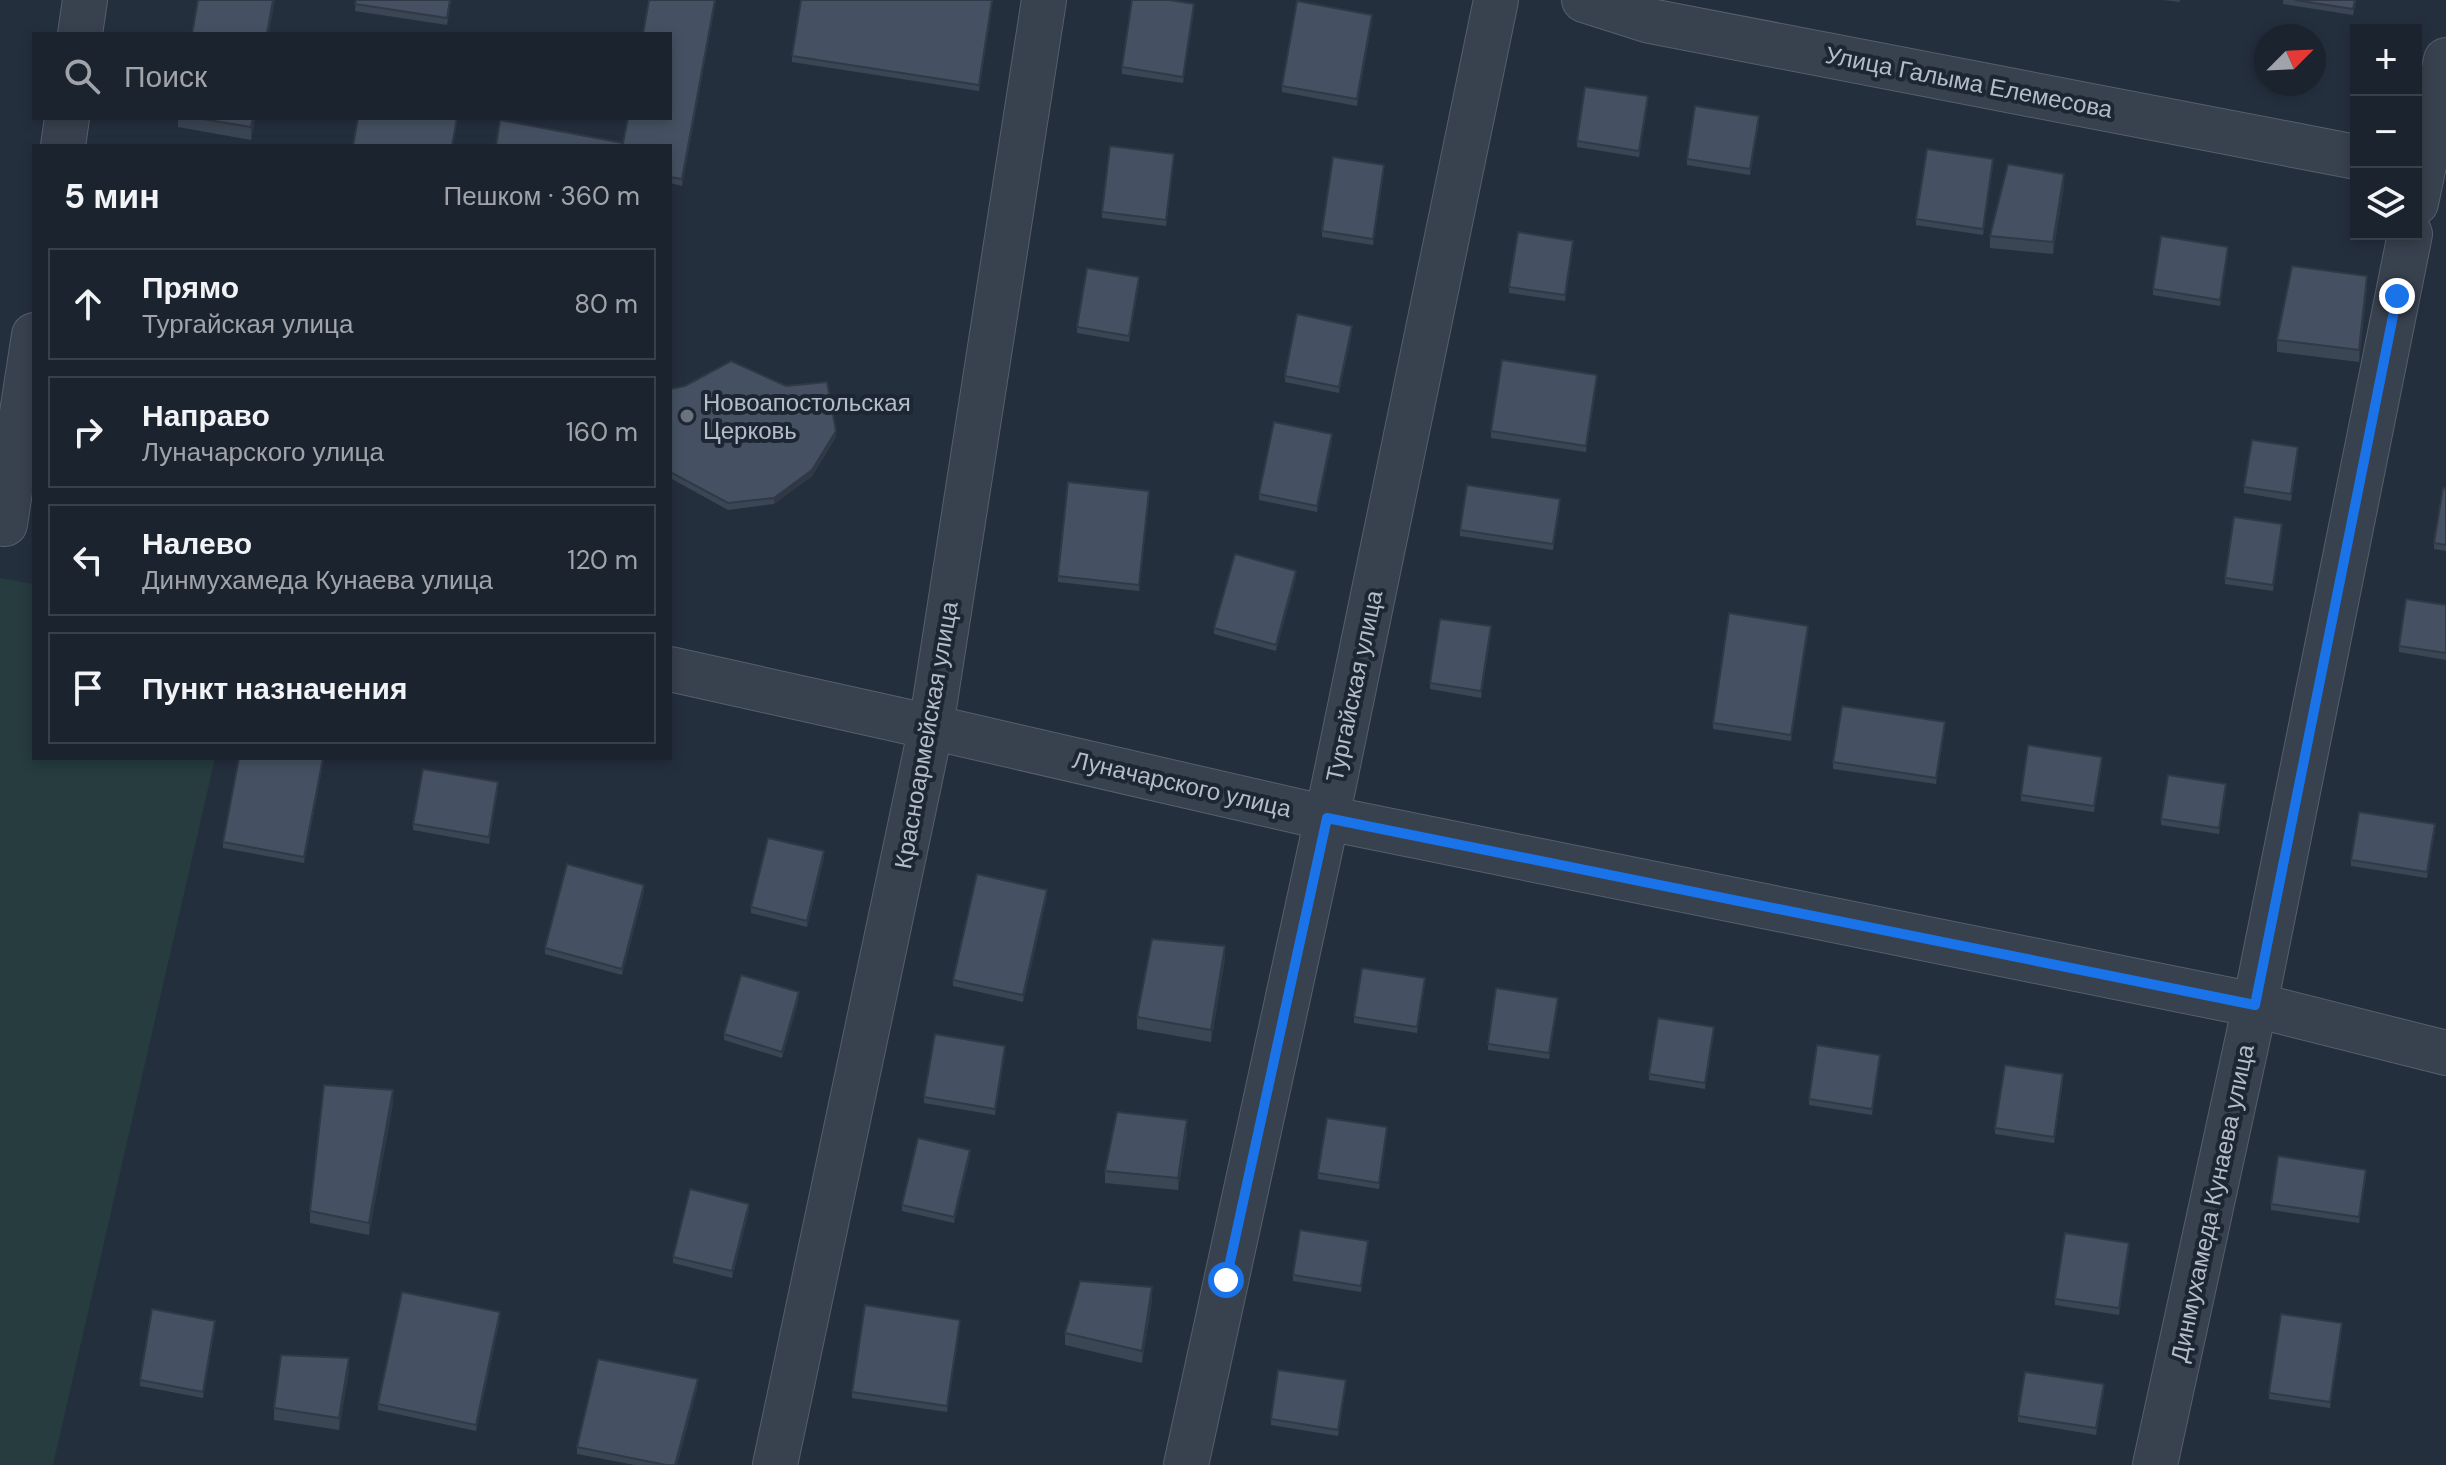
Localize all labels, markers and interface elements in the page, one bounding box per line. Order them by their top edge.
north arrow [2254,24,2326,96]
map controls [2350,24,2422,240]
button: + [2350,24,2422,96]
search box [32,32,672,120]
street label: Улица Галыма Елемесова [1823,39,2116,125]
icon: search [60,54,104,98]
text: Поиск [124,57,207,96]
button: − [2350,96,2422,168]
button: layers [2350,168,2422,240]
text: 5 мин [64,174,160,219]
text: Пешком · 360 m [443,179,640,213]
text: Прямо [142,268,239,307]
route end [2379,278,2415,314]
icon: ahead [66,282,110,326]
text: 80 m [574,287,638,321]
text: Тургайская улица [142,307,353,341]
place label: Новоапостольская Церковь [703,387,911,446]
text: Направо [142,396,270,435]
marker: Новоапостольская Церковь [678,407,696,425]
icon: right [66,410,110,454]
text: 160 m [566,415,638,449]
text: Луначарского улица [142,435,384,469]
text: Налево [142,524,252,563]
icon: left [66,538,110,582]
text: 120 m [567,543,638,577]
text: Динмухамеда Кунаева улица [142,563,493,597]
street label: Тургайская улица [1319,587,1390,785]
street label: Красноармейская улица [887,598,965,871]
icon: arrive [66,666,110,710]
text: Пункт назначения [142,669,407,708]
street label: Луначарского улица [1070,744,1295,824]
street label: Динмухамеда Кунаева улица [2163,1041,2261,1365]
route start [1208,1262,1244,1298]

